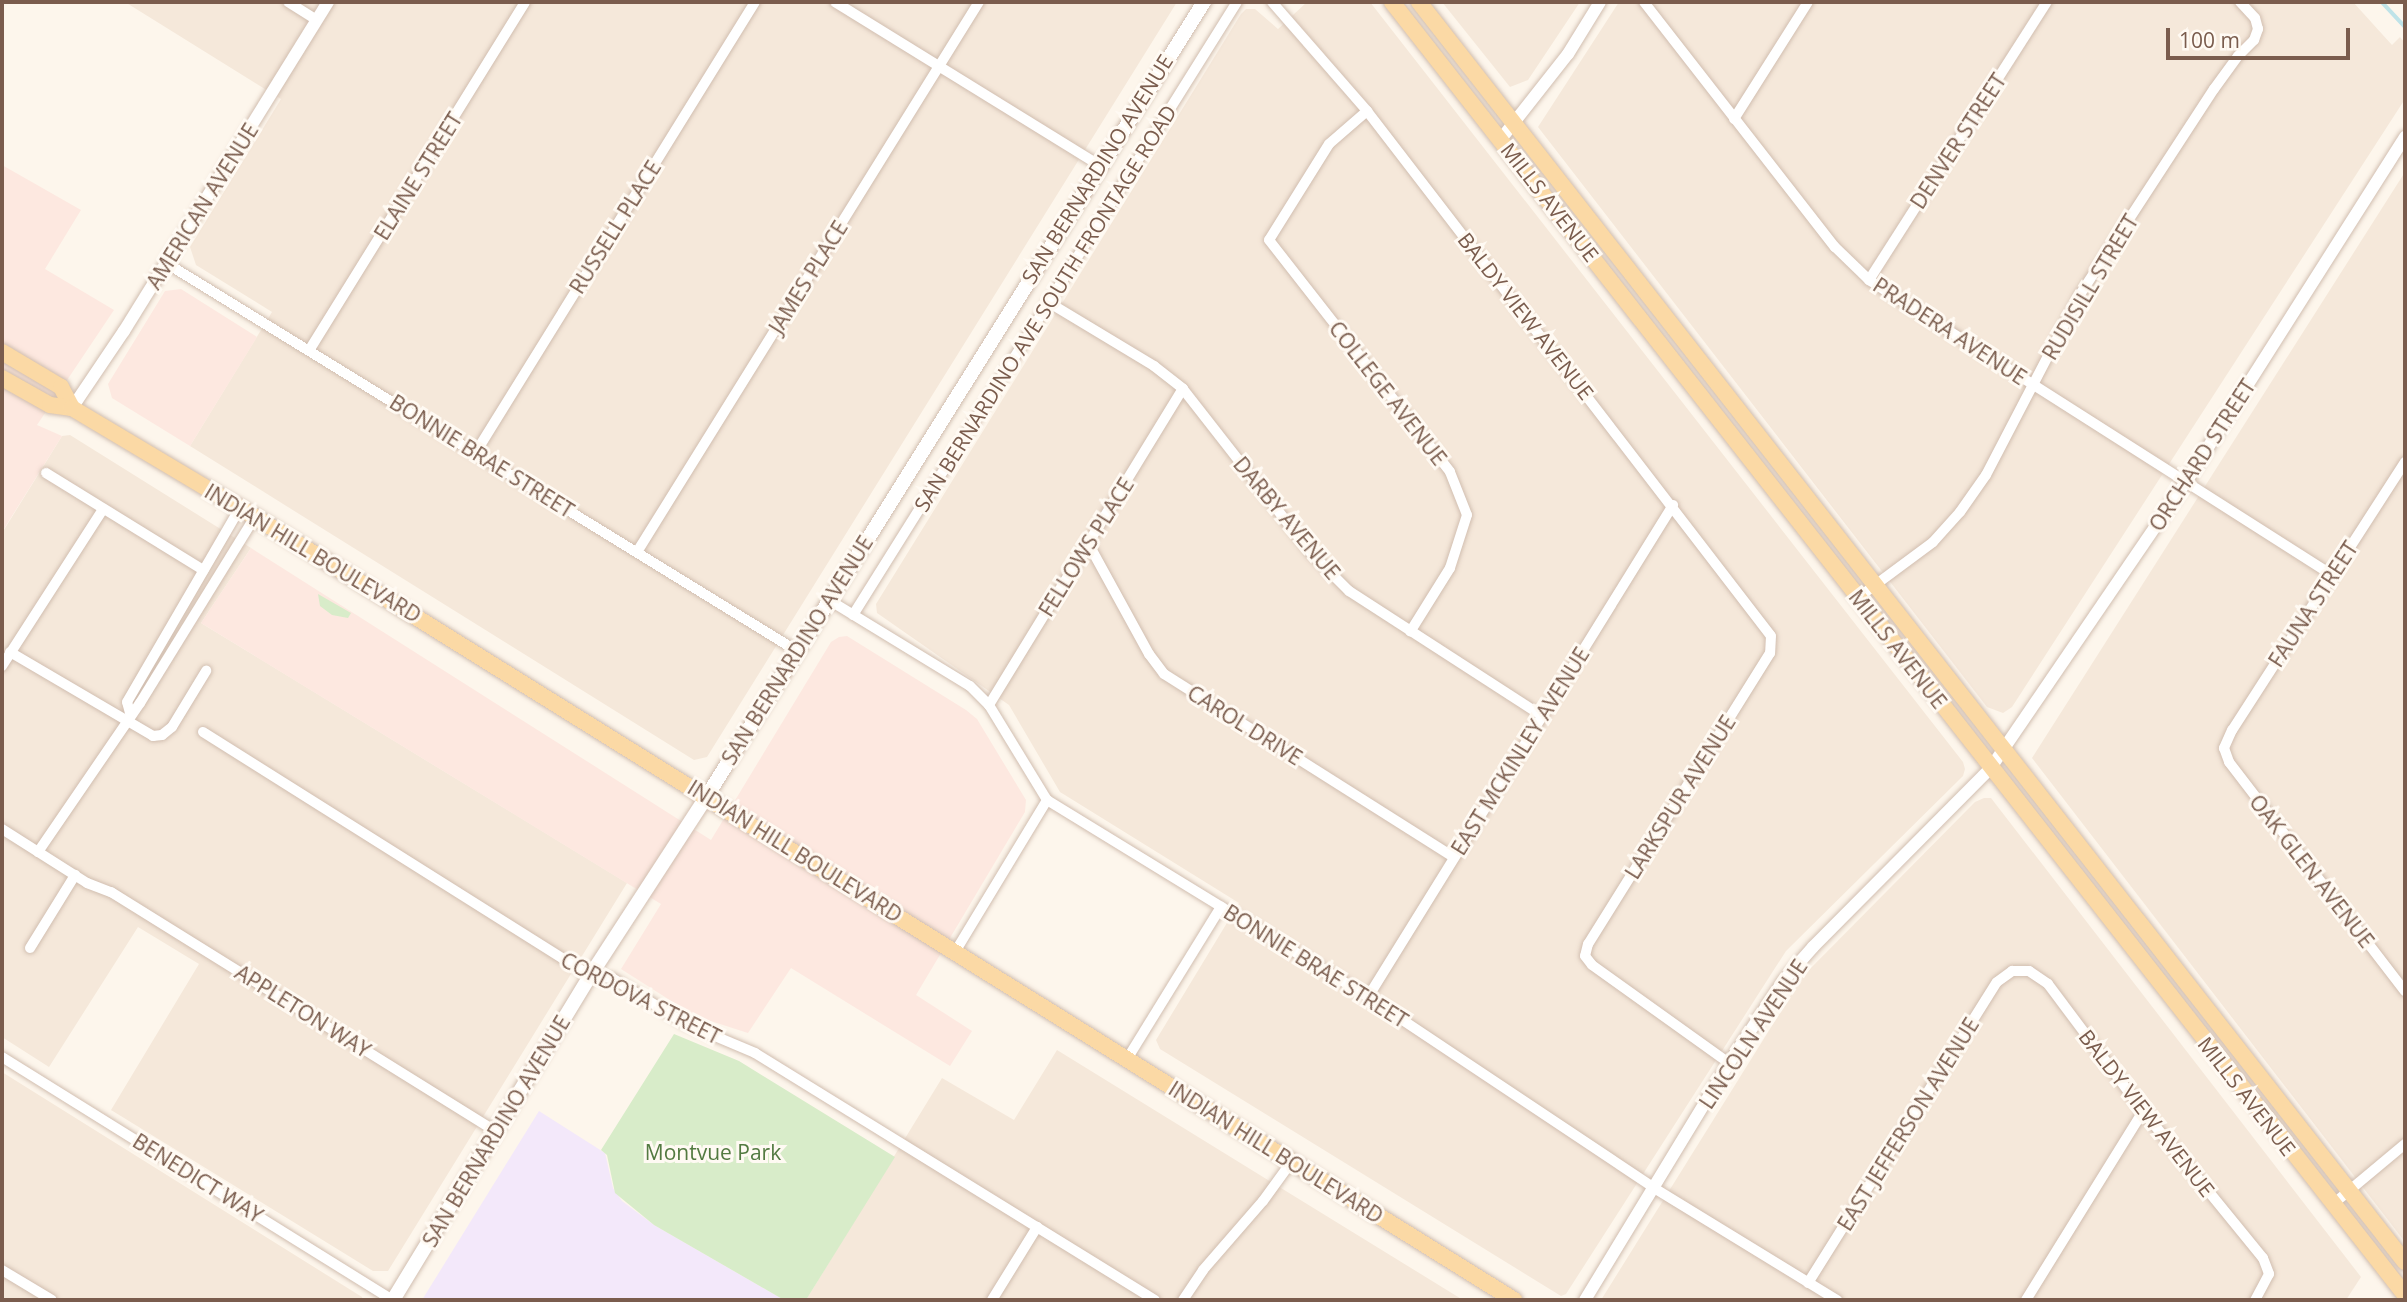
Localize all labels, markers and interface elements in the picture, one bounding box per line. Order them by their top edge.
scale bar [2169,14,2353,58]
text: 100 m [2179,26,2240,54]
street label: SAN BERNARDINO AVENUE [1016,50,1178,288]
street label: DENVER STREET [1905,69,2011,213]
street label: SAN BERNARDINO AVE SOUTH FRONTAGE ROAD [909,100,1181,516]
street label: ELAINE STREET [369,108,467,244]
street label: AMERICAN AVENUE [141,118,263,294]
street label: MILLS AVENUE [1496,138,1604,266]
street label: RUSSELL PLACE [564,156,666,298]
street label: RUDISILL STREET [2037,210,2143,364]
street label: JAMES PLACE [763,216,853,338]
street label: BALDY VIEW AVENUE [1453,227,1599,405]
street label: PRADERA AVENUE [1869,272,2031,390]
street label: COLLEGE AVENUE [1324,316,1452,470]
street label: ORCHARD STREET [2144,374,2260,536]
street label: BONNIE BRAE STREET [385,389,579,523]
street label: DARBY AVENUE [1228,451,1346,585]
street label: FELLOWS PLACE [1033,473,1139,621]
street label: INDIAN HILL BOULEVARD [200,478,426,628]
street label: SAN BERNARDINO AVENUE [716,531,878,769]
street label: FAUNA STREET [2263,536,2363,672]
street label: MILLS AVENUE [1844,585,1952,713]
street label: EAST MCKINLEY AVENUE [1446,642,1594,860]
street label: CAROL DRIVE [1183,680,1307,770]
street label: LARKSPUR AVENUE [1619,711,1741,883]
street label: INDIAN HILL BOULEVARD [683,775,907,927]
street label: OAK GLEN AVENUE [2244,789,2380,953]
street label: BONNIE BRAE STREET [1219,899,1413,1033]
street label: CORDOVA STREET [557,947,725,1049]
street label: LINCOLN AVENUE [1694,955,1812,1113]
street label: APPLETON WAY [231,959,375,1063]
street label: SAN BERNARDINO AVENUE [417,1011,575,1251]
street label: EAST JEFFERSON AVENUE [1832,1013,1984,1235]
street label: BALDY VIEW AVENUE [2074,1024,2220,1202]
street label: MILLS AVENUE [2193,1032,2301,1160]
street label: INDIAN HILL BOULEVARD [1164,1076,1388,1228]
street label: BENEDICT WAY [128,1128,268,1228]
park label: Montvue Park [645,1139,781,1165]

